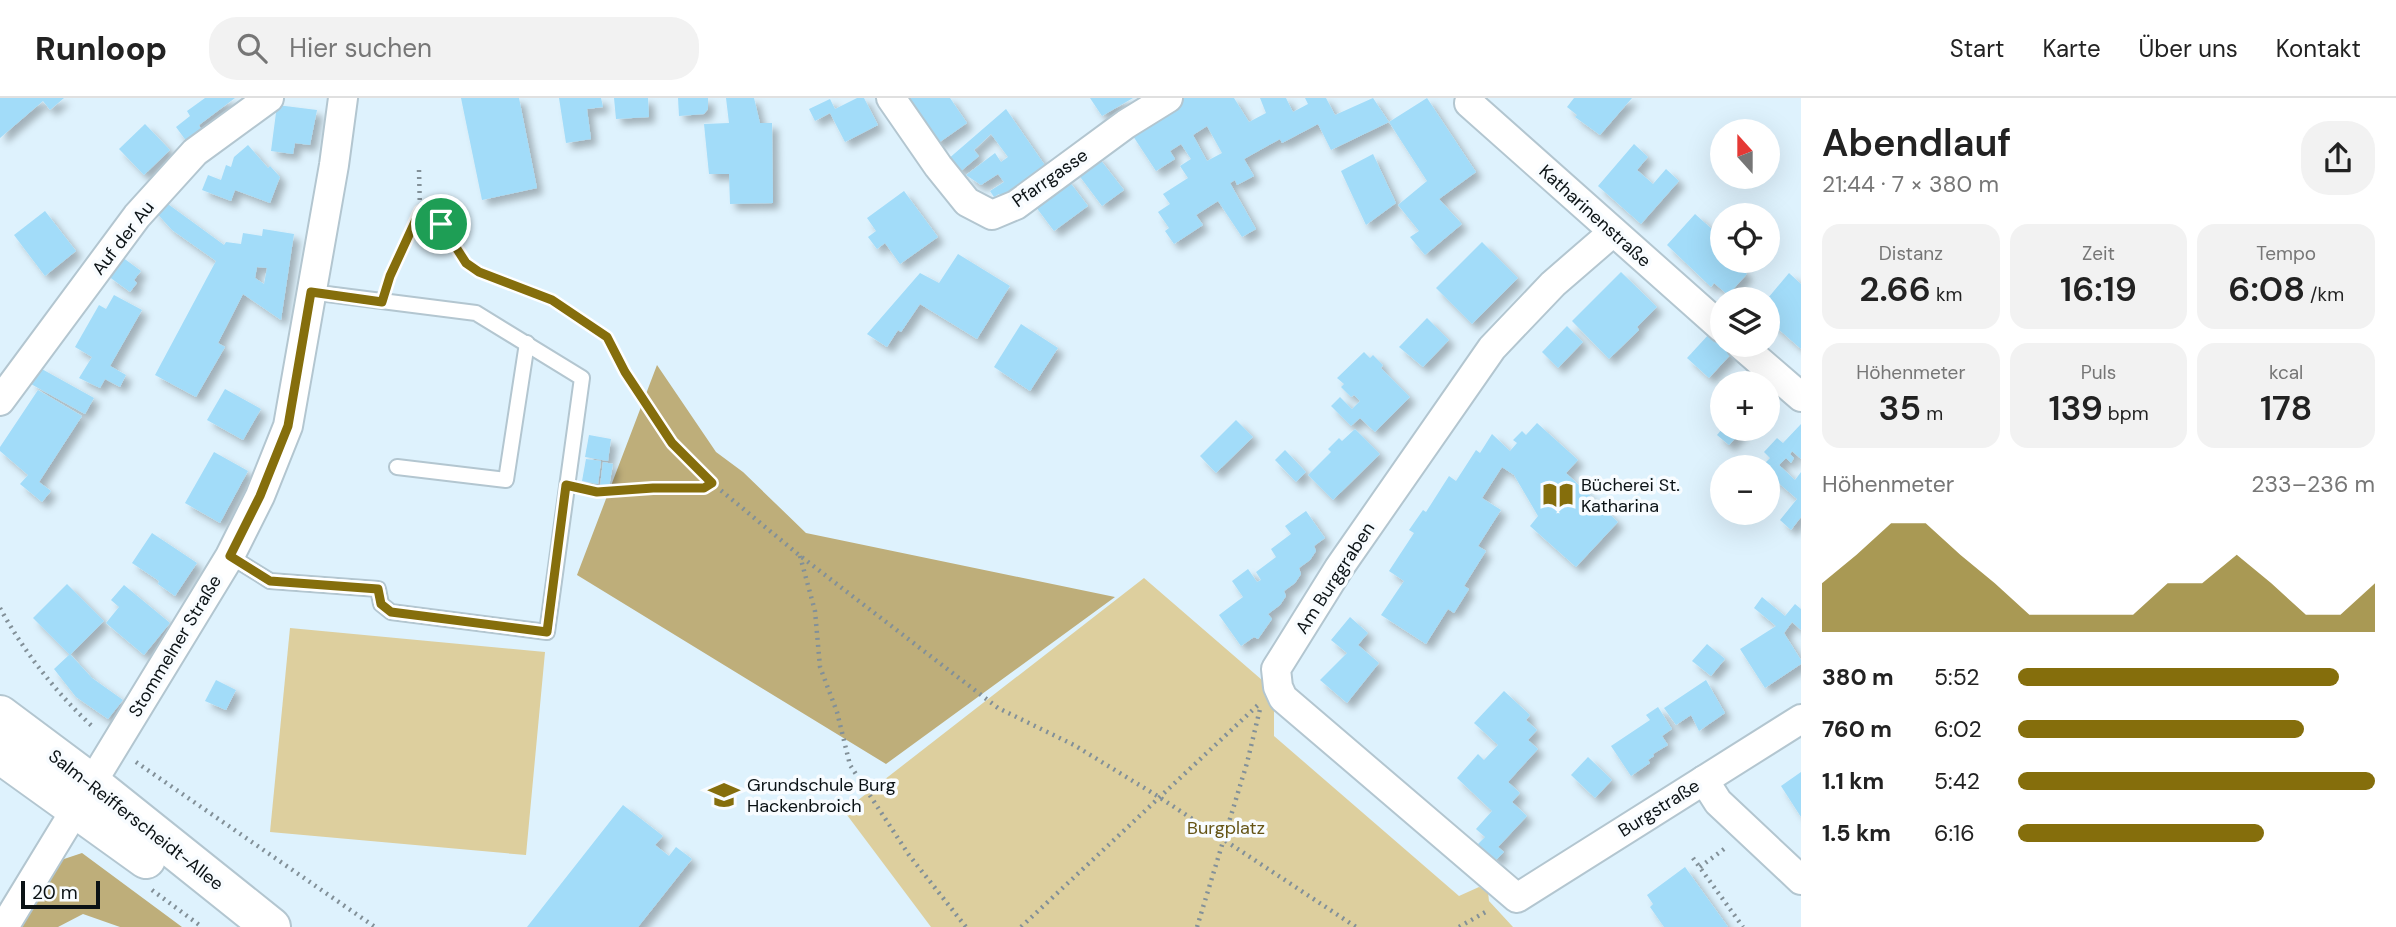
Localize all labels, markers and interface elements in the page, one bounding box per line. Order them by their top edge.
search box [209,17,699,80]
text: Runloop [35,27,167,70]
icon: search [233,29,271,67]
text: Hier suchen [289,31,432,65]
text: Start [1950,33,2004,64]
text: Karte [2042,33,2101,64]
text: Über uns [2139,33,2238,64]
text: Kontakt [2276,33,2361,64]
text: Abendlauf [1822,118,2011,168]
north arrow [1710,119,1780,189]
map controls [1710,119,1780,525]
button: share [2301,121,2375,195]
street label: Pfarrgasse [1007,143,1093,213]
street label: Katharinenstraße [1534,159,1656,273]
text: 21:44 · 7 × 380 m [1822,169,1999,199]
pin [411,194,471,254]
street label: Auf der Au [86,196,160,280]
button: locate [1710,203,1780,273]
icon: arrive [422,205,460,243]
text: Distanz [1879,241,1943,266]
text: Zeit [2082,241,2115,266]
text: Tempo [2256,241,2316,266]
text: 2.66 [1859,266,1931,312]
text: 16:19 [2060,266,2137,312]
text: 6:08 [2228,266,2305,312]
text: km [1931,282,1962,307]
text: /km [2305,282,2344,307]
button: layers [1710,287,1780,357]
text: Höhenmeter [1856,360,1965,385]
text: Puls [2081,360,2116,385]
text: kcal [2269,360,2303,385]
button: + [1710,371,1780,441]
text: 35 [1879,385,1921,431]
text: 139 [2048,385,2103,431]
text: 178 [2260,385,2312,431]
text: m [1921,401,1943,426]
text: bpm [2103,401,2149,426]
button: − [1710,455,1780,525]
text: Höhenmeter [1822,469,1954,499]
text: 233–236 m [2251,469,2375,499]
place label: Bücherei St. Katharina [1581,473,1680,518]
library icon: Bücherei St. Katharina [1541,478,1575,512]
street label: Am Burggraben [1290,517,1380,639]
street label: Stommelner Straße [123,570,227,722]
text: 380 m [1822,662,1894,692]
text: 5:52 [1934,662,1980,692]
text: 760 m [1822,714,1892,744]
text: 6:02 [1934,714,1982,744]
street label: Salm-Reifferscheidt-Allee [44,744,228,896]
text: 1.1 km [1822,766,1884,796]
text: 5:42 [1934,766,1980,796]
place label: Grundschule Burg Hackenbroich [747,773,896,818]
street label: Burgstraße [1614,774,1704,842]
school or university icon: Grundschule Burg Hackenbroich [707,778,741,812]
park label: Burgplatz [1187,816,1265,840]
text: 1.5 km [1822,818,1891,848]
text: 6:16 [1934,818,1975,848]
scale bar [21,878,100,910]
text: 20 m [32,880,78,905]

